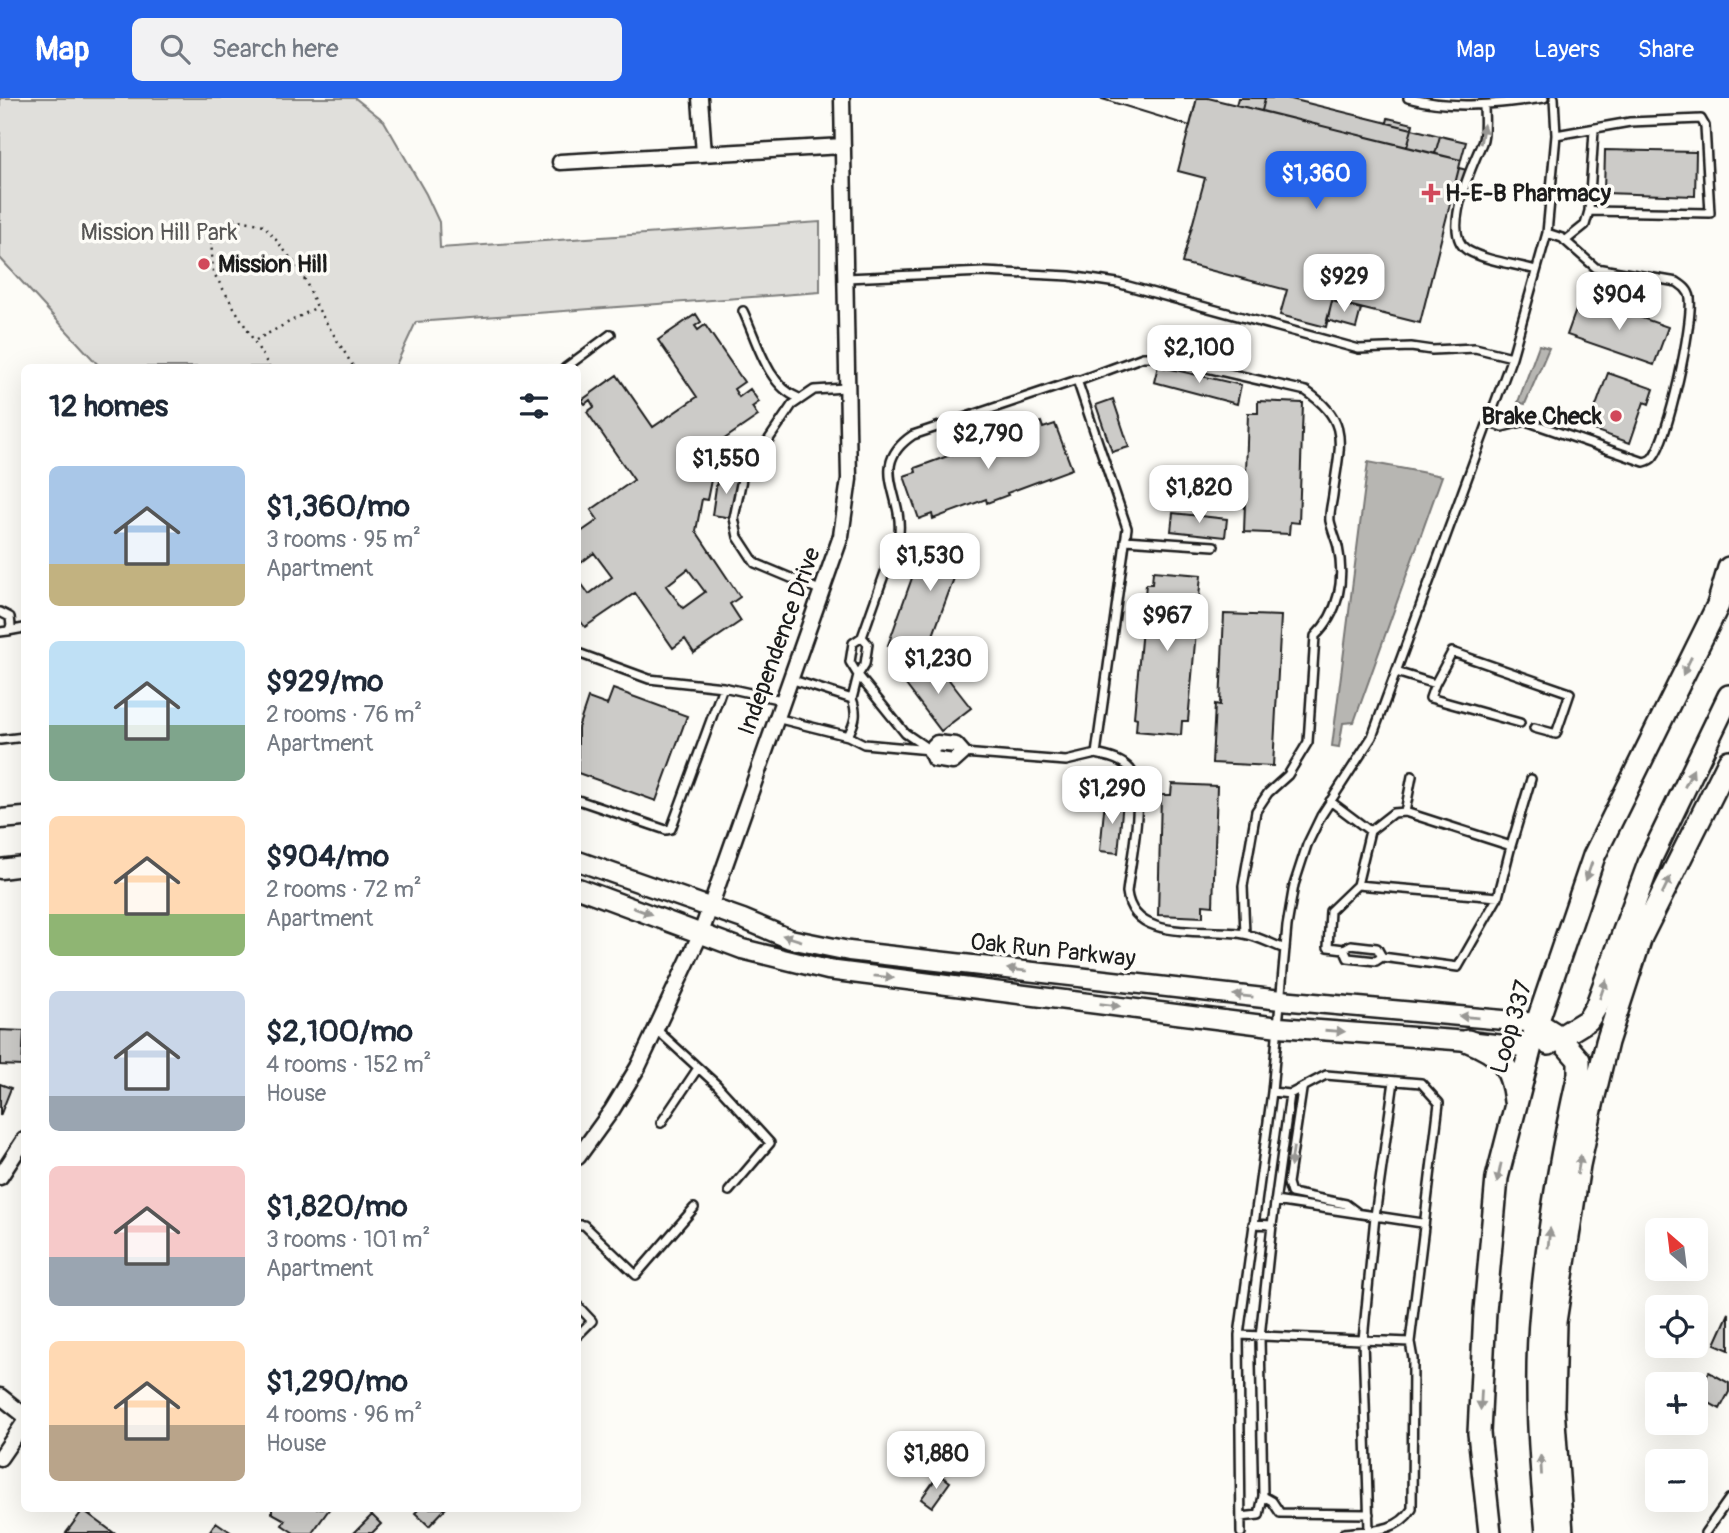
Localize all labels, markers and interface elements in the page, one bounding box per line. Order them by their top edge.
search box [132,18,622,81]
text: Map [35,29,90,70]
icon: search [156,30,194,68]
text: Search here [212,33,339,65]
text: Map [1456,35,1496,64]
text: Layers [1534,35,1600,64]
text: Share [1638,35,1694,64]
one-way arrow [1477,123,1488,145]
pin: $1,360 [1259,152,1373,211]
text: $1,360 [1281,159,1351,188]
place label: H-E-B Pharmacy [1445,179,1612,208]
marker: H-E-B Pharmacy [1423,185,1439,201]
park label: Mission Hill Park [81,218,237,247]
place label: Mission Hill [218,250,328,279]
pin: $929 [1303,254,1385,314]
marker: Mission Hill [196,256,212,272]
text: $929 [1319,262,1369,291]
pin: $904 [1578,272,1660,332]
text: $904 [1592,280,1646,309]
pin: $2,100 [1142,326,1256,385]
text: $2,100 [1163,333,1235,362]
icon: filters [515,387,553,425]
text: 12 homes [49,388,168,425]
place label: Brake Check [1482,402,1603,431]
marker: Brake Check [1608,408,1624,424]
pin: $2,790 [931,412,1045,471]
text: $2,790 [953,419,1023,448]
pin: $1,550 [669,436,783,496]
text: $1,550 [692,444,760,473]
pin: $1,820 [1142,466,1256,525]
text: $1,820 [1165,473,1233,502]
text: $1,360/mo [266,488,410,525]
icon: home [105,494,189,578]
text: 3 rooms · 95 m² [266,525,421,554]
pin: $1,530 [873,533,987,593]
text: $1,530 [896,541,964,570]
street label: Independence Drive [732,543,827,739]
text: Apartment [266,554,373,583]
pin: $967 [1126,594,1208,653]
text: $967 [1142,601,1192,630]
pin: $1,230 [881,636,995,696]
text: $1,230 [904,644,972,673]
one-way arrow [1682,656,1693,676]
text: $929/mo [266,663,383,700]
icon: home [105,669,189,753]
text: 2 rooms · 76 m² [266,700,422,729]
text: Apartment [266,729,373,758]
pin: $1,290 [1055,766,1169,826]
one-way arrow [1683,768,1695,788]
text: $1,290 [1078,774,1146,803]
text: $904/mo [266,838,389,875]
icon: home [105,844,189,928]
one-way arrow [1583,860,1594,881]
text: 2 rooms · 72 m² [266,875,422,904]
one-way arrow [1661,876,1672,896]
text: Apartment [266,904,373,933]
one-way arrow [631,906,652,917]
street label: Oak Run Parkway [969,927,1137,974]
one-way arrow [781,933,802,943]
one-way arrow [1006,964,1028,975]
one-way arrow [873,971,895,982]
street label: Loop 337 [1484,977,1539,1077]
one-way arrow [1598,978,1609,999]
one-way arrow [1232,990,1254,1001]
one-way arrow [1099,1000,1121,1011]
one-way arrow [1458,1011,1480,1022]
text: $2,100/mo [266,1013,413,1050]
icon: home [105,1019,189,1103]
one-way arrow [1325,1026,1347,1037]
text: 4 rooms · 152 m² [266,1050,432,1079]
text: House [266,1079,326,1108]
one-way arrow [1286,1146,1297,1168]
one-way arrow [1574,1154,1585,1176]
one-way arrow [1494,1162,1505,1184]
text: $1,820/mo [266,1188,408,1225]
icon: home [105,1194,189,1278]
north arrow [1645,1218,1708,1281]
map controls [1645,1218,1708,1512]
text: 3 rooms · 101 m² [266,1225,430,1254]
one-way arrow [1543,1227,1554,1249]
text: Apartment [266,1254,373,1283]
button: locate [1645,1295,1708,1358]
text: $1,290/mo [266,1363,408,1400]
icon: home [105,1369,189,1453]
button: + [1645,1372,1708,1435]
one-way arrow [1475,1389,1486,1411]
text: 4 rooms · 96 m² [266,1400,422,1429]
text: House [266,1429,326,1458]
pin: $1,880 [879,1432,993,1491]
text: $1,880 [903,1439,969,1468]
button: − [1645,1449,1708,1512]
one-way arrow [1535,1454,1546,1476]

